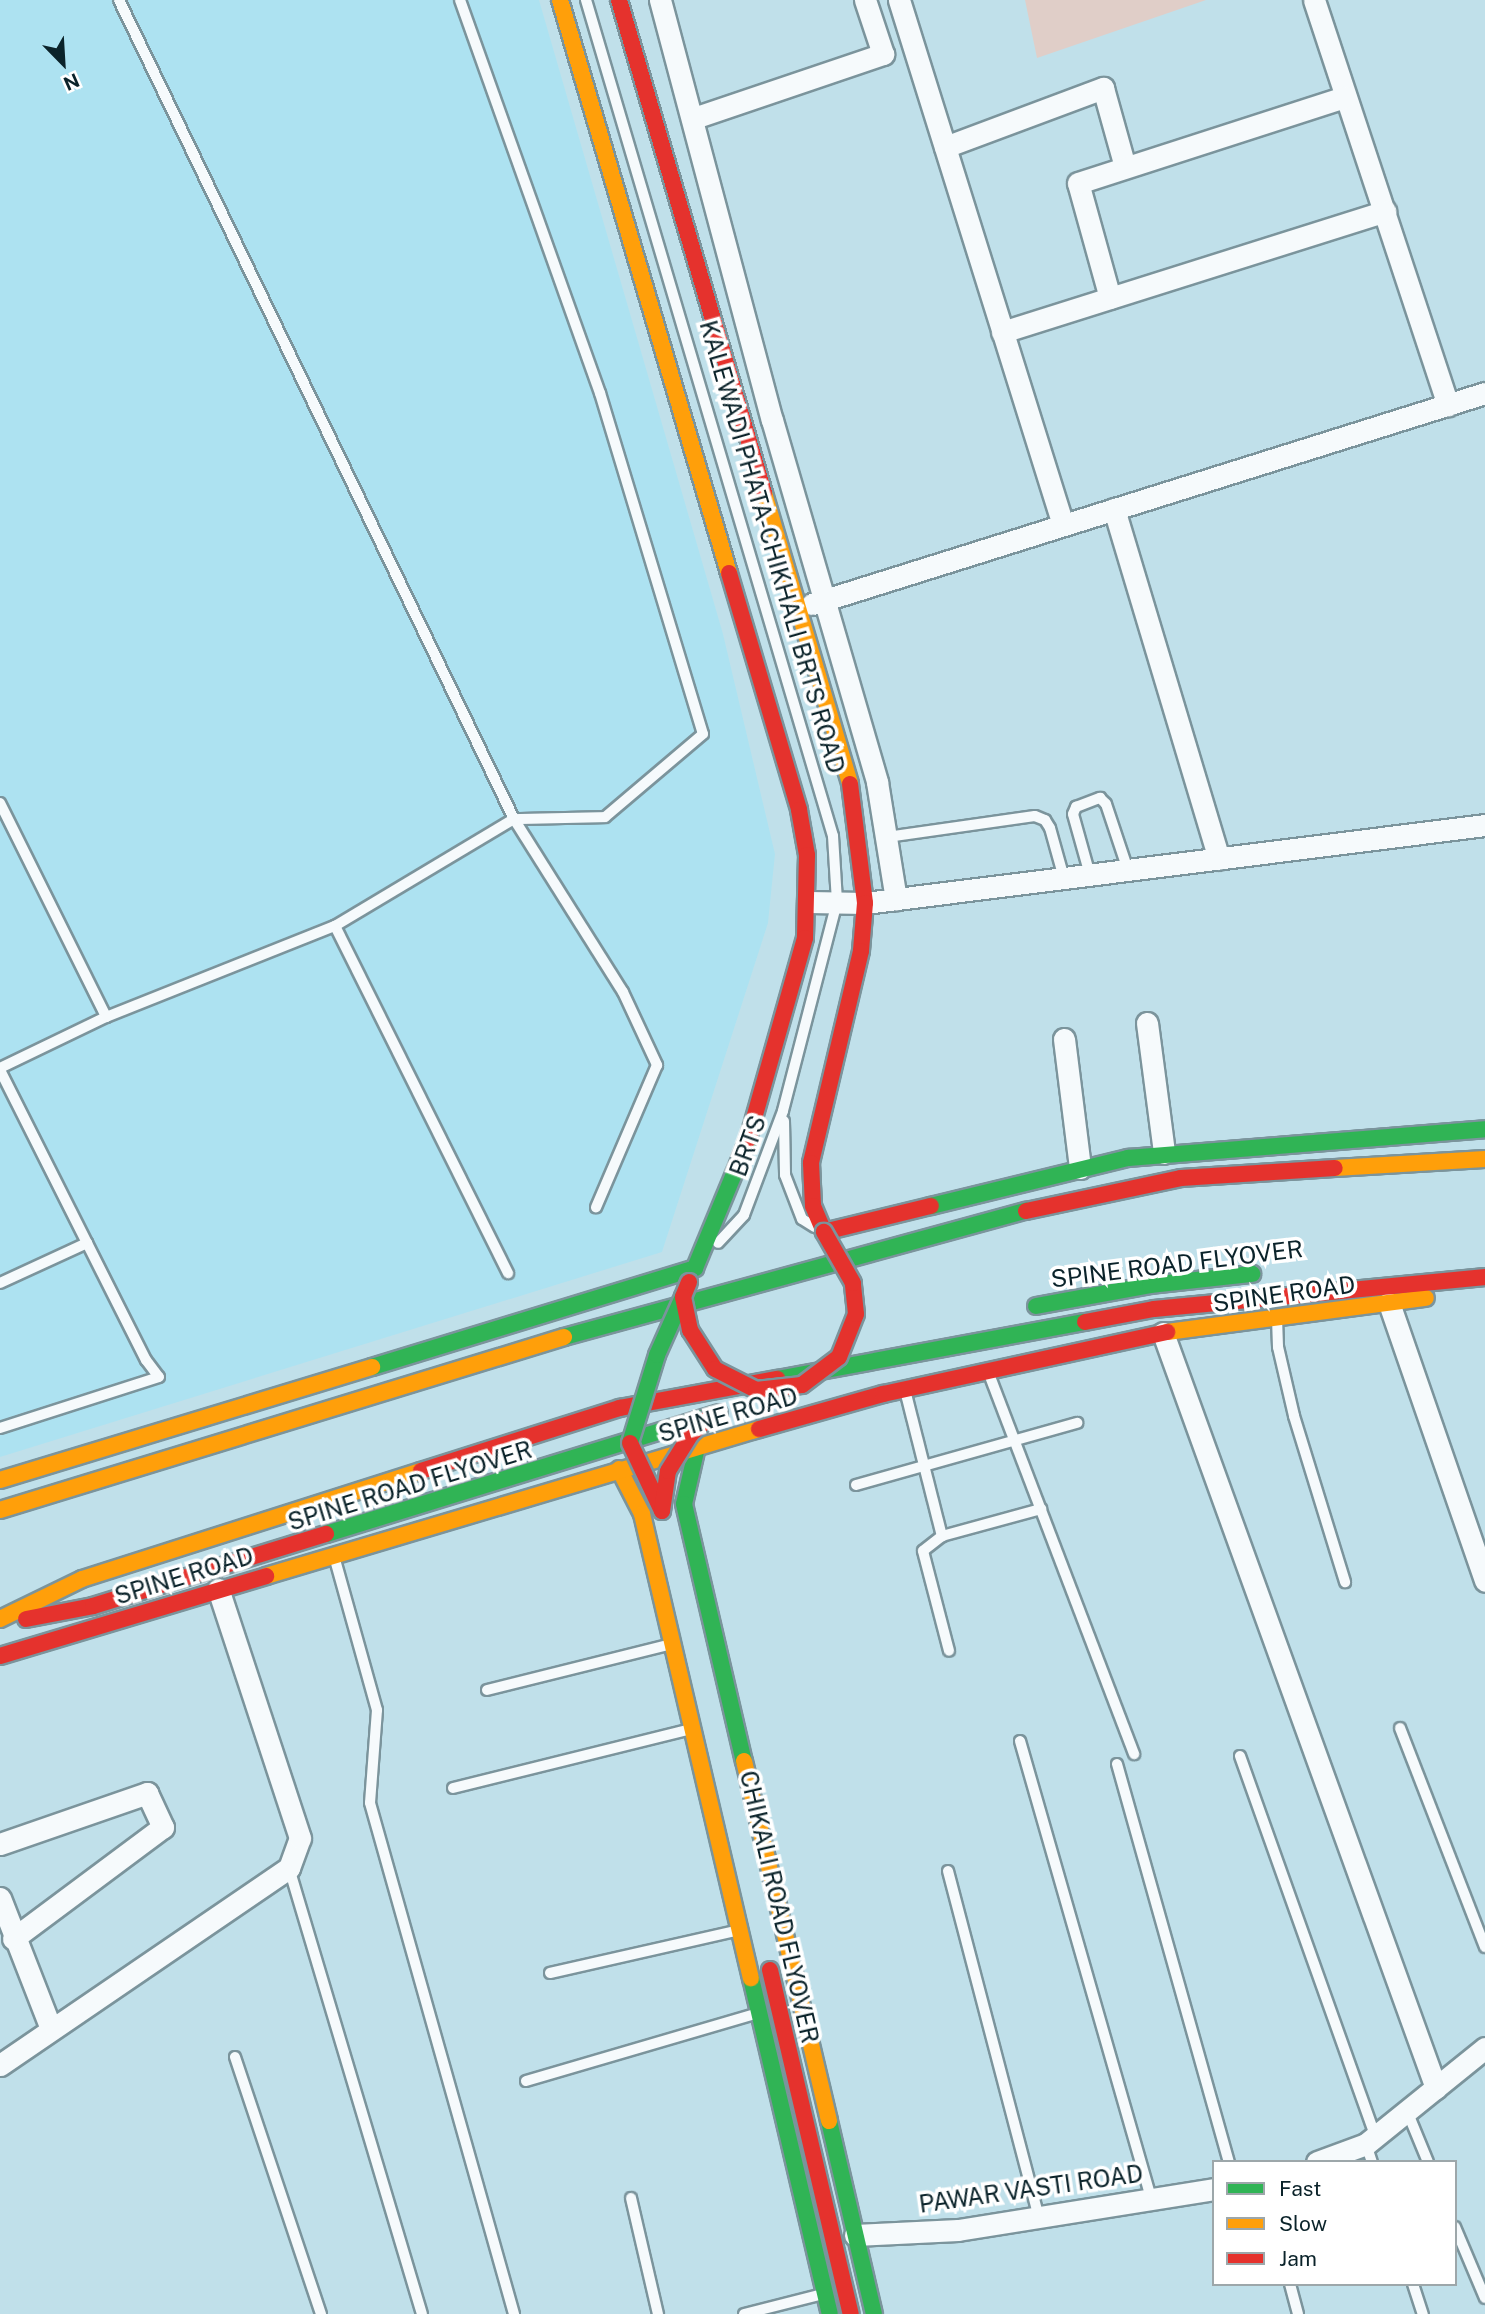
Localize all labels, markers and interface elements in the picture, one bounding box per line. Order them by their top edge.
north arrow [28,28,98,98]
text: N [60,69,83,95]
street label: KALEWADI PHATA-CHIKHALI BRTS ROAD [693,317,851,777]
street label: BRTS [724,1112,772,1180]
street label: SPINE ROAD FLYOVER [1049,1234,1305,1294]
street label: SPINE ROAD [1211,1270,1357,1318]
street label: SPINE ROAD [655,1381,801,1449]
street label: SPINE ROAD FLYOVER [284,1435,536,1537]
street label: SPINE ROAD [111,1541,257,1611]
street label: CHIKALI ROAD FLYOVER [734,1768,824,2046]
street label: PAWAR VASTI ROAD [917,2159,1145,2219]
legend [1212,2160,1457,2286]
text: Fast [1279,2176,1321,2201]
text: Slow [1279,2211,1327,2236]
text: Jam [1279,2246,1317,2271]

